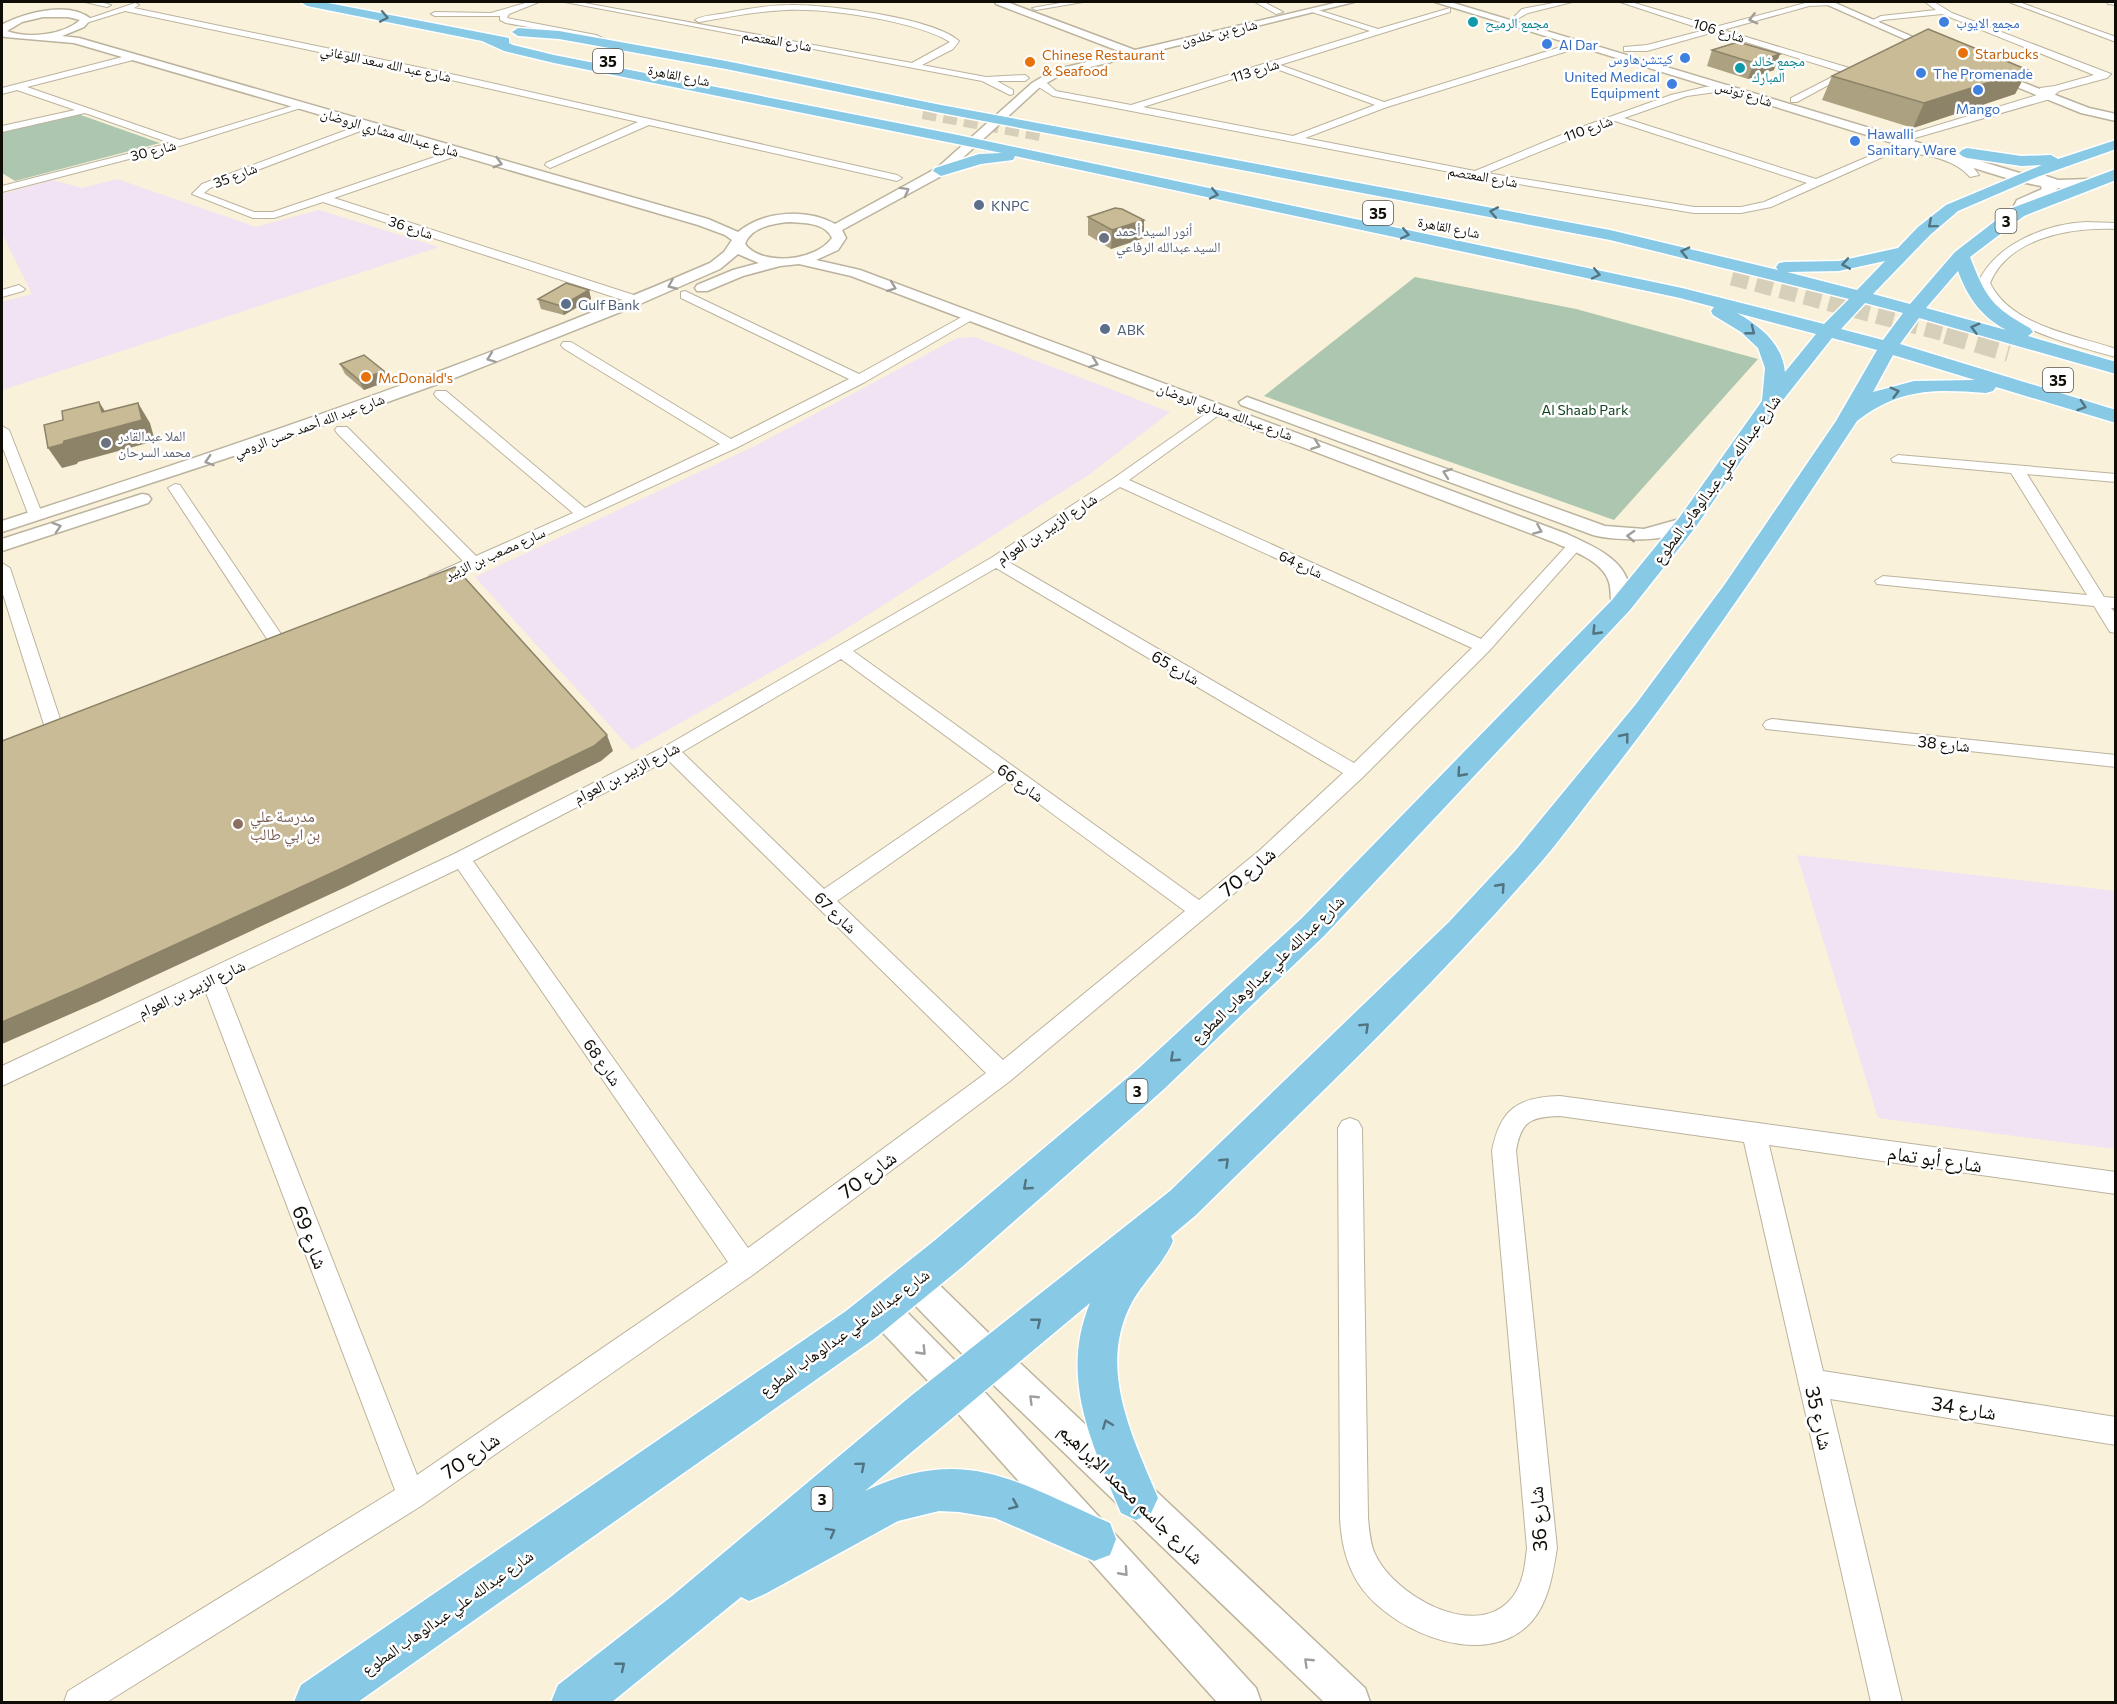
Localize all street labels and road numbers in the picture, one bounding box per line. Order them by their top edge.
street label: شارع 106 [1691,14,1747,48]
street label: شارع بن خلدون [1179,15,1259,51]
street label: شارع المعتصم [740,26,813,56]
street label: شارع عبد الله سعد اللوغاني [318,41,453,89]
road number: 35 [593,49,623,73]
street label: شارع 113 [1229,55,1282,87]
street label: شارع القاهرة [646,61,712,91]
street label: شارع تونس [1713,76,1775,112]
street label: شارع عبدالله مشاري الروضان [318,104,461,163]
street label: شارع 110 [1561,111,1615,146]
street label: شارع 30 [128,136,178,166]
street label: شارع 35 [211,159,260,193]
street label: شارع المعتصم [1446,162,1519,192]
road number: 35 [1363,201,1393,225]
road number: 3 [1996,209,2016,233]
street label: شارع 36 [386,212,435,244]
street label: شارع القاهرة [1416,213,1482,243]
road number: 35 [2043,368,2073,392]
street label: شارع عبدالله مشاري الروضان [1154,379,1295,447]
street label: شارع عبد الله أحمد حسن الرومي [231,390,388,464]
street label: شارع عبدالله علي عبدالوهاب المطوع [1648,391,1787,570]
street label: شارع الزبير بن العوام [992,488,1101,569]
street label: سارع مصعب بن الزبير [441,523,548,585]
street label: شارع 64 [1276,547,1326,583]
street label: شارع 65 [1148,646,1203,690]
street label: شارع 38 [1917,731,1971,757]
street label: شارع الزبير بن العوام [570,737,683,809]
street label: شارع 66 [993,759,1048,807]
street label: شارع 70 [1214,841,1281,903]
street label: شارع 67 [809,887,861,938]
street label: شارع عبدالله علي عبدالوهاب المطوع [1187,891,1350,1050]
street label: شارع الزبير بن العوام [134,955,249,1023]
street label: شارع 68 [578,1035,626,1090]
road number: 3 [1126,1079,1148,1103]
street label: شارع أبو تمام [1886,1139,1984,1179]
street label: شارع 70 [834,1145,902,1205]
street label: شارع 69 [286,1202,334,1273]
street label: شارع عبدالله علي عبدالوهاب المطوع [756,1264,935,1403]
street label: شارع 35 [1799,1384,1839,1453]
street label: شارع 34 [1930,1390,1998,1426]
street label: شارع جاسم محمد الإبراهيم [1052,1417,1210,1571]
street label: شارع 70 [436,1426,505,1485]
street label: شارع 36 [1523,1485,1553,1552]
road number: 3 [812,1487,832,1511]
street label: شارع عبدالله علي عبدالوهاب المطوع [358,1545,539,1682]

